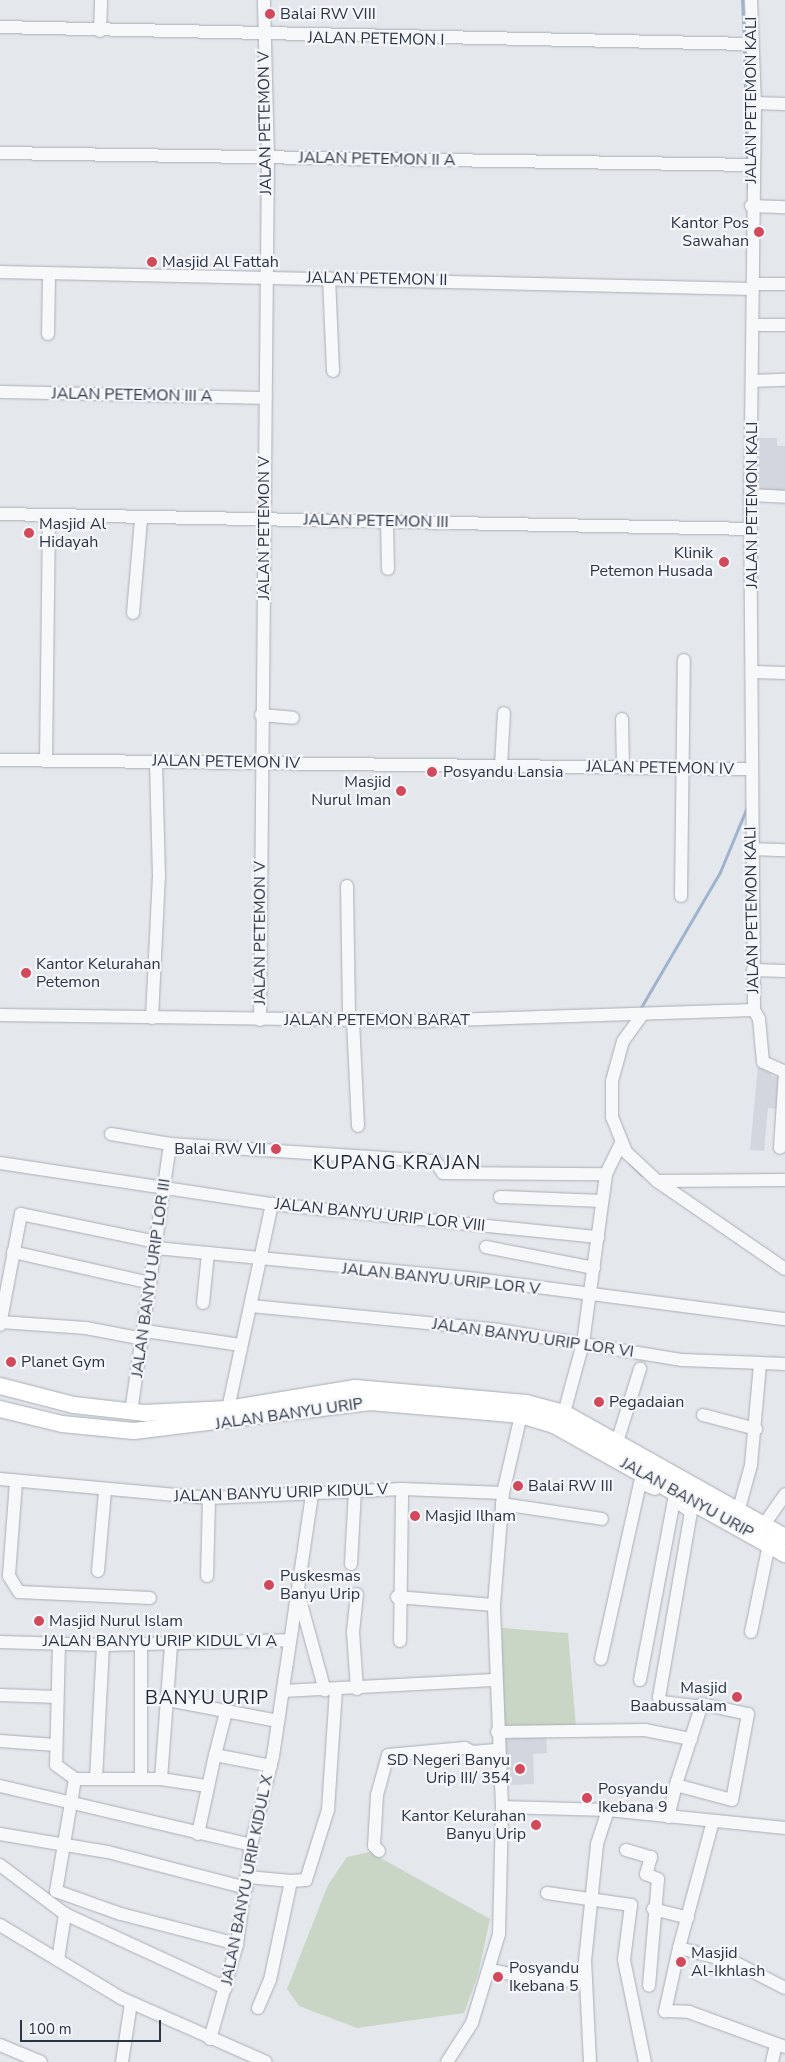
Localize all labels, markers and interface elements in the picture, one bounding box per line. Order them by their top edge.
place label: Balai RW VIII [280,4,376,24]
marker: Balai RW VIII [264,8,276,20]
street label: JALAN PETEMON KALI [741,17,761,183]
street label: JALAN PETEMON I [307,28,445,50]
street label: JALAN PETEMON V [254,51,276,195]
street label: JALAN PETEMON II A [298,148,456,170]
place label: Kantor Pos Sawahan [671,213,749,251]
marker: Kantor Pos Sawahan [753,226,765,238]
place label: Masjid Al Fattah [162,252,279,272]
marker: Masjid Al Fattah [146,256,158,268]
street label: JALAN PETEMON II [306,268,448,290]
street label: JALAN PETEMON III A [51,384,213,406]
street label: JALAN PETEMON KALI [742,422,762,588]
street label: JALAN PETEMON V [254,456,274,600]
street label: JALAN PETEMON III [303,510,449,532]
place label: Masjid Al Hidayah [39,514,106,552]
marker: Masjid Al Hidayah [23,527,35,539]
place label: Klinik Petemon Husada [590,543,713,581]
marker: Klinik Petemon Husada [717,555,731,569]
street label: JALAN PETEMON IV [152,751,300,773]
street label: JALAN PETEMON IV [586,757,734,779]
place label: Posyandu Lansia [443,762,563,782]
marker: Posyandu Lansia [425,765,439,779]
place label: Masjid Nurul Iman [311,772,391,810]
marker: Masjid Nurul Iman [395,785,407,797]
street label: JALAN PETEMON KALI [741,826,763,994]
street label: JALAN PETEMON V [250,861,270,1005]
place label: Kantor Kelurahan Petemon [36,954,161,992]
marker: Kantor Kelurahan Petemon [20,967,32,979]
street label: JALAN PETEMON BARAT [284,1010,470,1030]
place label: Balai RW VII [174,1139,266,1159]
marker: Balai RW VII [270,1143,282,1155]
district label: KUPANG KRAJAN [311,1153,483,1175]
street label: JALAN BANYU URIP LOR III [128,1177,174,1379]
street label: JALAN BANYU URIP LOR VIII [274,1194,486,1236]
street label: JALAN BANYU URIP LOR V [341,1259,541,1299]
street label: JALAN BANYU URIP LOR VI [431,1314,635,1362]
place label: Planet Gym [21,1352,105,1372]
marker: Planet Gym [5,1356,17,1368]
place label: Pegadaian [609,1392,684,1412]
street label: JALAN BANYU URIP [214,1394,364,1434]
marker: Pegadaian [593,1396,605,1408]
street label: JALAN BANYU URIP [617,1454,757,1542]
place label: Balai RW III [528,1476,613,1496]
street label: JALAN BANYU URIP KIDUL V [174,1480,388,1506]
marker: Balai RW III [512,1480,524,1492]
place label: Masjid Ilham [425,1506,516,1526]
marker: Masjid Ilham [409,1510,421,1522]
place label: Puskesmas Banyu Urip [280,1566,361,1604]
marker: Puskesmas Banyu Urip [262,1578,276,1592]
place label: Masjid Nurul Islam [49,1611,183,1631]
marker: Masjid Nurul Islam [33,1615,45,1627]
street label: JALAN BANYU URIP KIDUL VI A [43,1631,277,1651]
place label: Masjid Baabussalam [630,1678,727,1716]
district label: BANYU URIP [144,1688,270,1710]
marker: Masjid Baabussalam [731,1691,743,1703]
place label: SD Negeri Banyu Urip III/ 354 [387,1750,510,1788]
marker: SD Negeri Banyu Urip III/ 354 [514,1763,526,1775]
street label: JALAN BANYU URIP KIDUL X [217,1773,277,1987]
place label: Posyandu Ikebana 9 [598,1779,668,1817]
marker: Posyandu Ikebana 9 [580,1791,594,1805]
place label: Kantor Kelurahan Banyu Urip [401,1806,526,1844]
marker: Kantor Kelurahan Banyu Urip [530,1819,542,1831]
place label: Masjid Al-Ikhlash [691,1943,765,1981]
marker: Masjid Al-Ikhlash [675,1956,687,1968]
place label: Posyandu Ikebana 5 [509,1958,579,1996]
marker: Posyandu Ikebana 5 [491,1970,505,1984]
scale bar [22,2010,164,2042]
text: 100 m [28,2019,72,2039]

